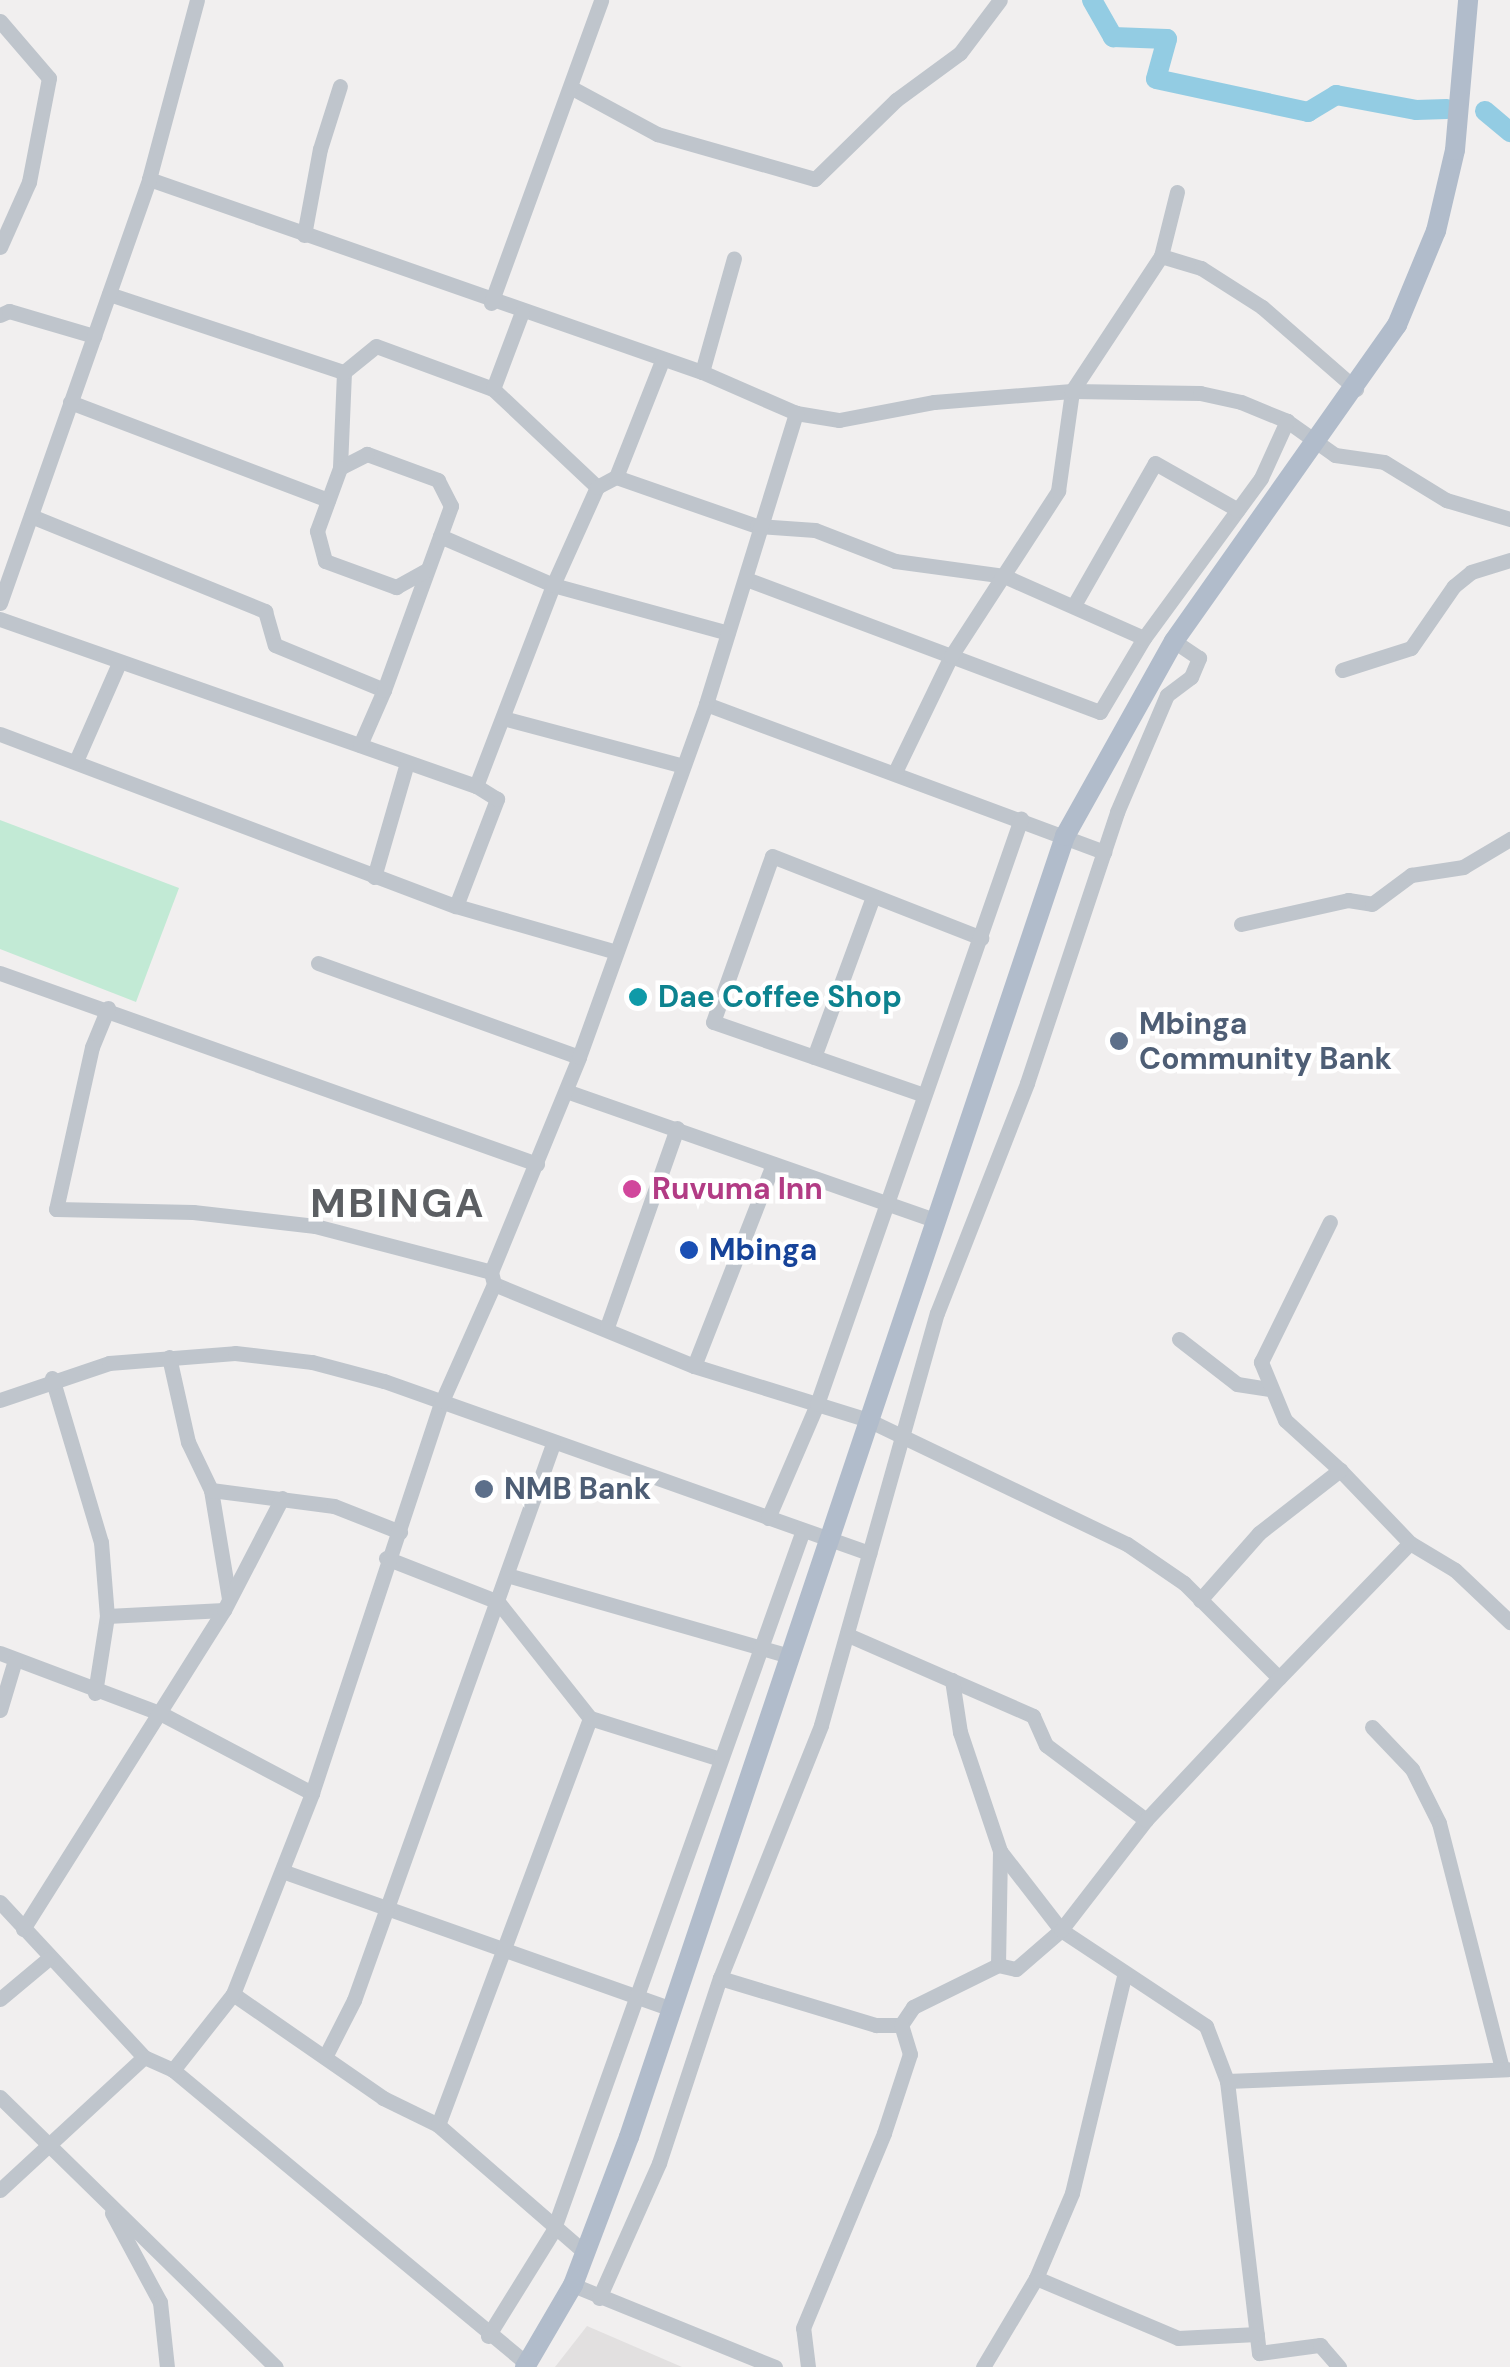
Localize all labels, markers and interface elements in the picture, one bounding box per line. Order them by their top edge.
place label: Dae Coffee Shop [658,979,902,1015]
marker: Dae Coffee Shop [627,986,649,1008]
place label: Mbinga Community Bank [1139,1006,1392,1076]
marker: Mbinga Community Bank [1108,1030,1130,1052]
place label: Ruvuma Inn [652,1171,823,1207]
marker: Ruvuma Inn [621,1178,643,1200]
district label: MBINGA [310,1179,486,1227]
place label: Mbinga [709,1232,817,1268]
marker: Mbinga [678,1239,700,1261]
place label: NMB Bank [504,1471,651,1507]
marker: NMB Bank [473,1478,495,1500]

